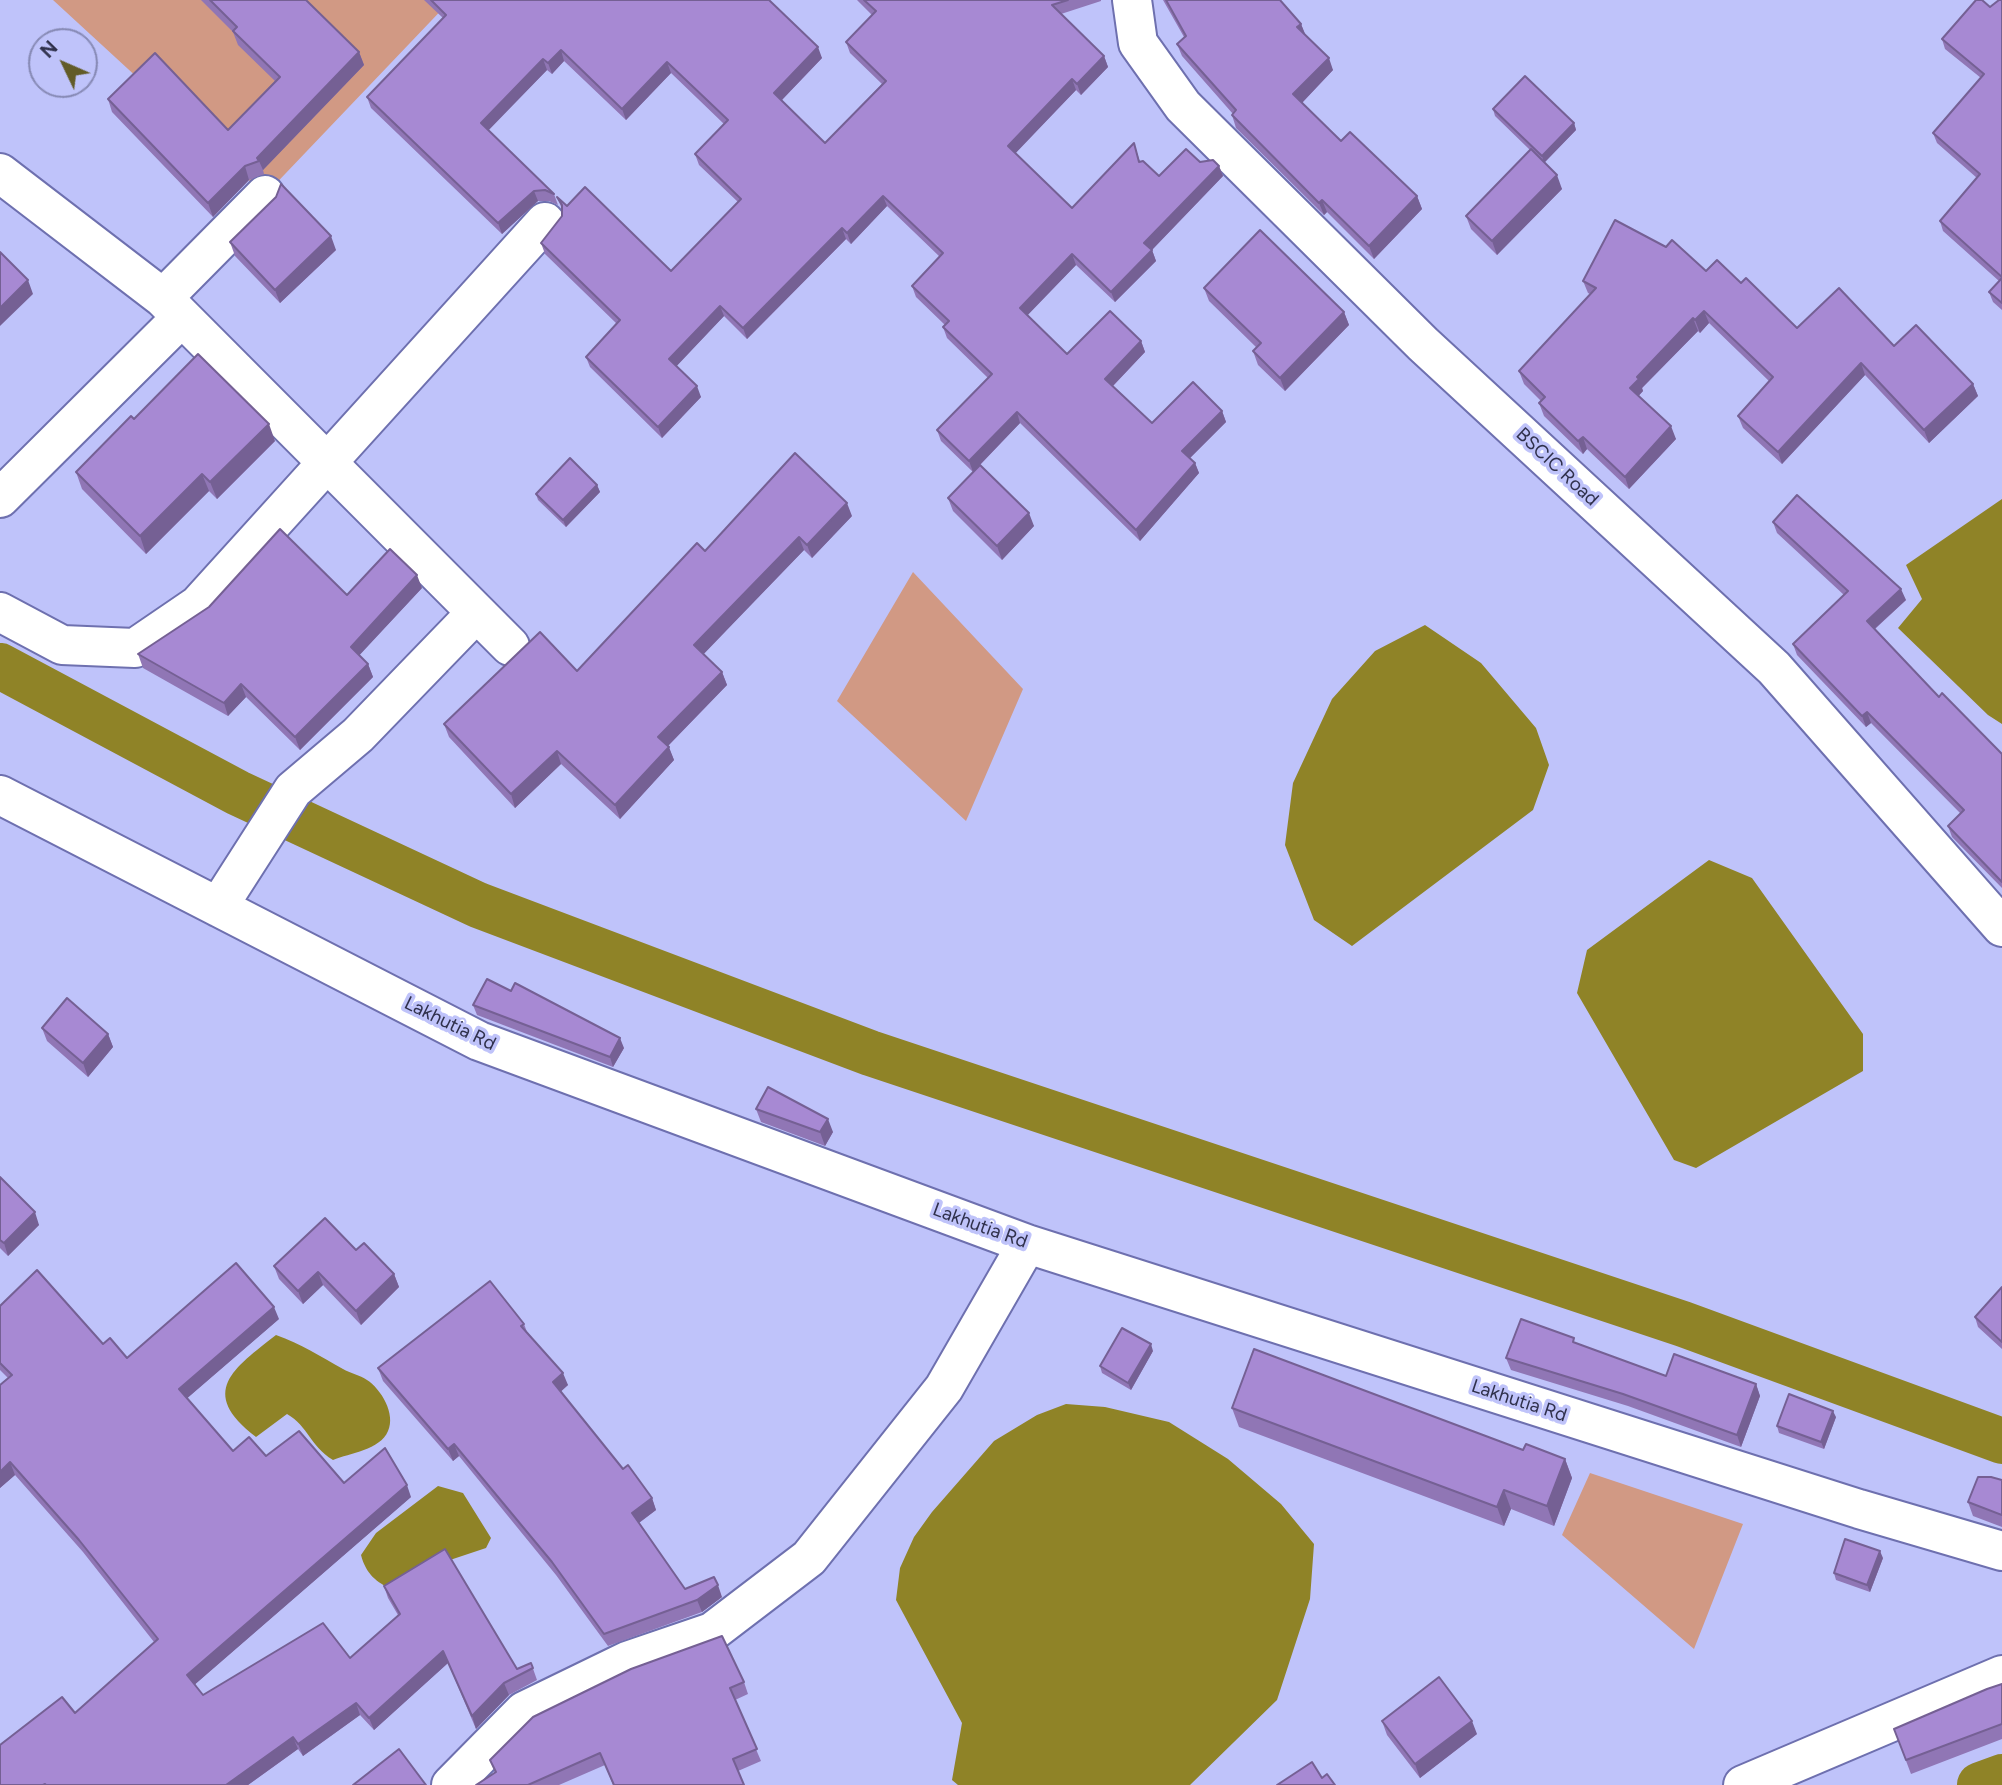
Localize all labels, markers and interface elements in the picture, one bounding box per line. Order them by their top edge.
north arrow [28,28,98,98]
text: N [36,36,62,63]
street label: BSCIC Road [1511,423,1603,511]
street label: Lakhutia Rd [401,992,499,1056]
street label: Lakhutia Rd [930,1198,1030,1254]
street label: Lakhutia Rd [1468,1375,1570,1427]

